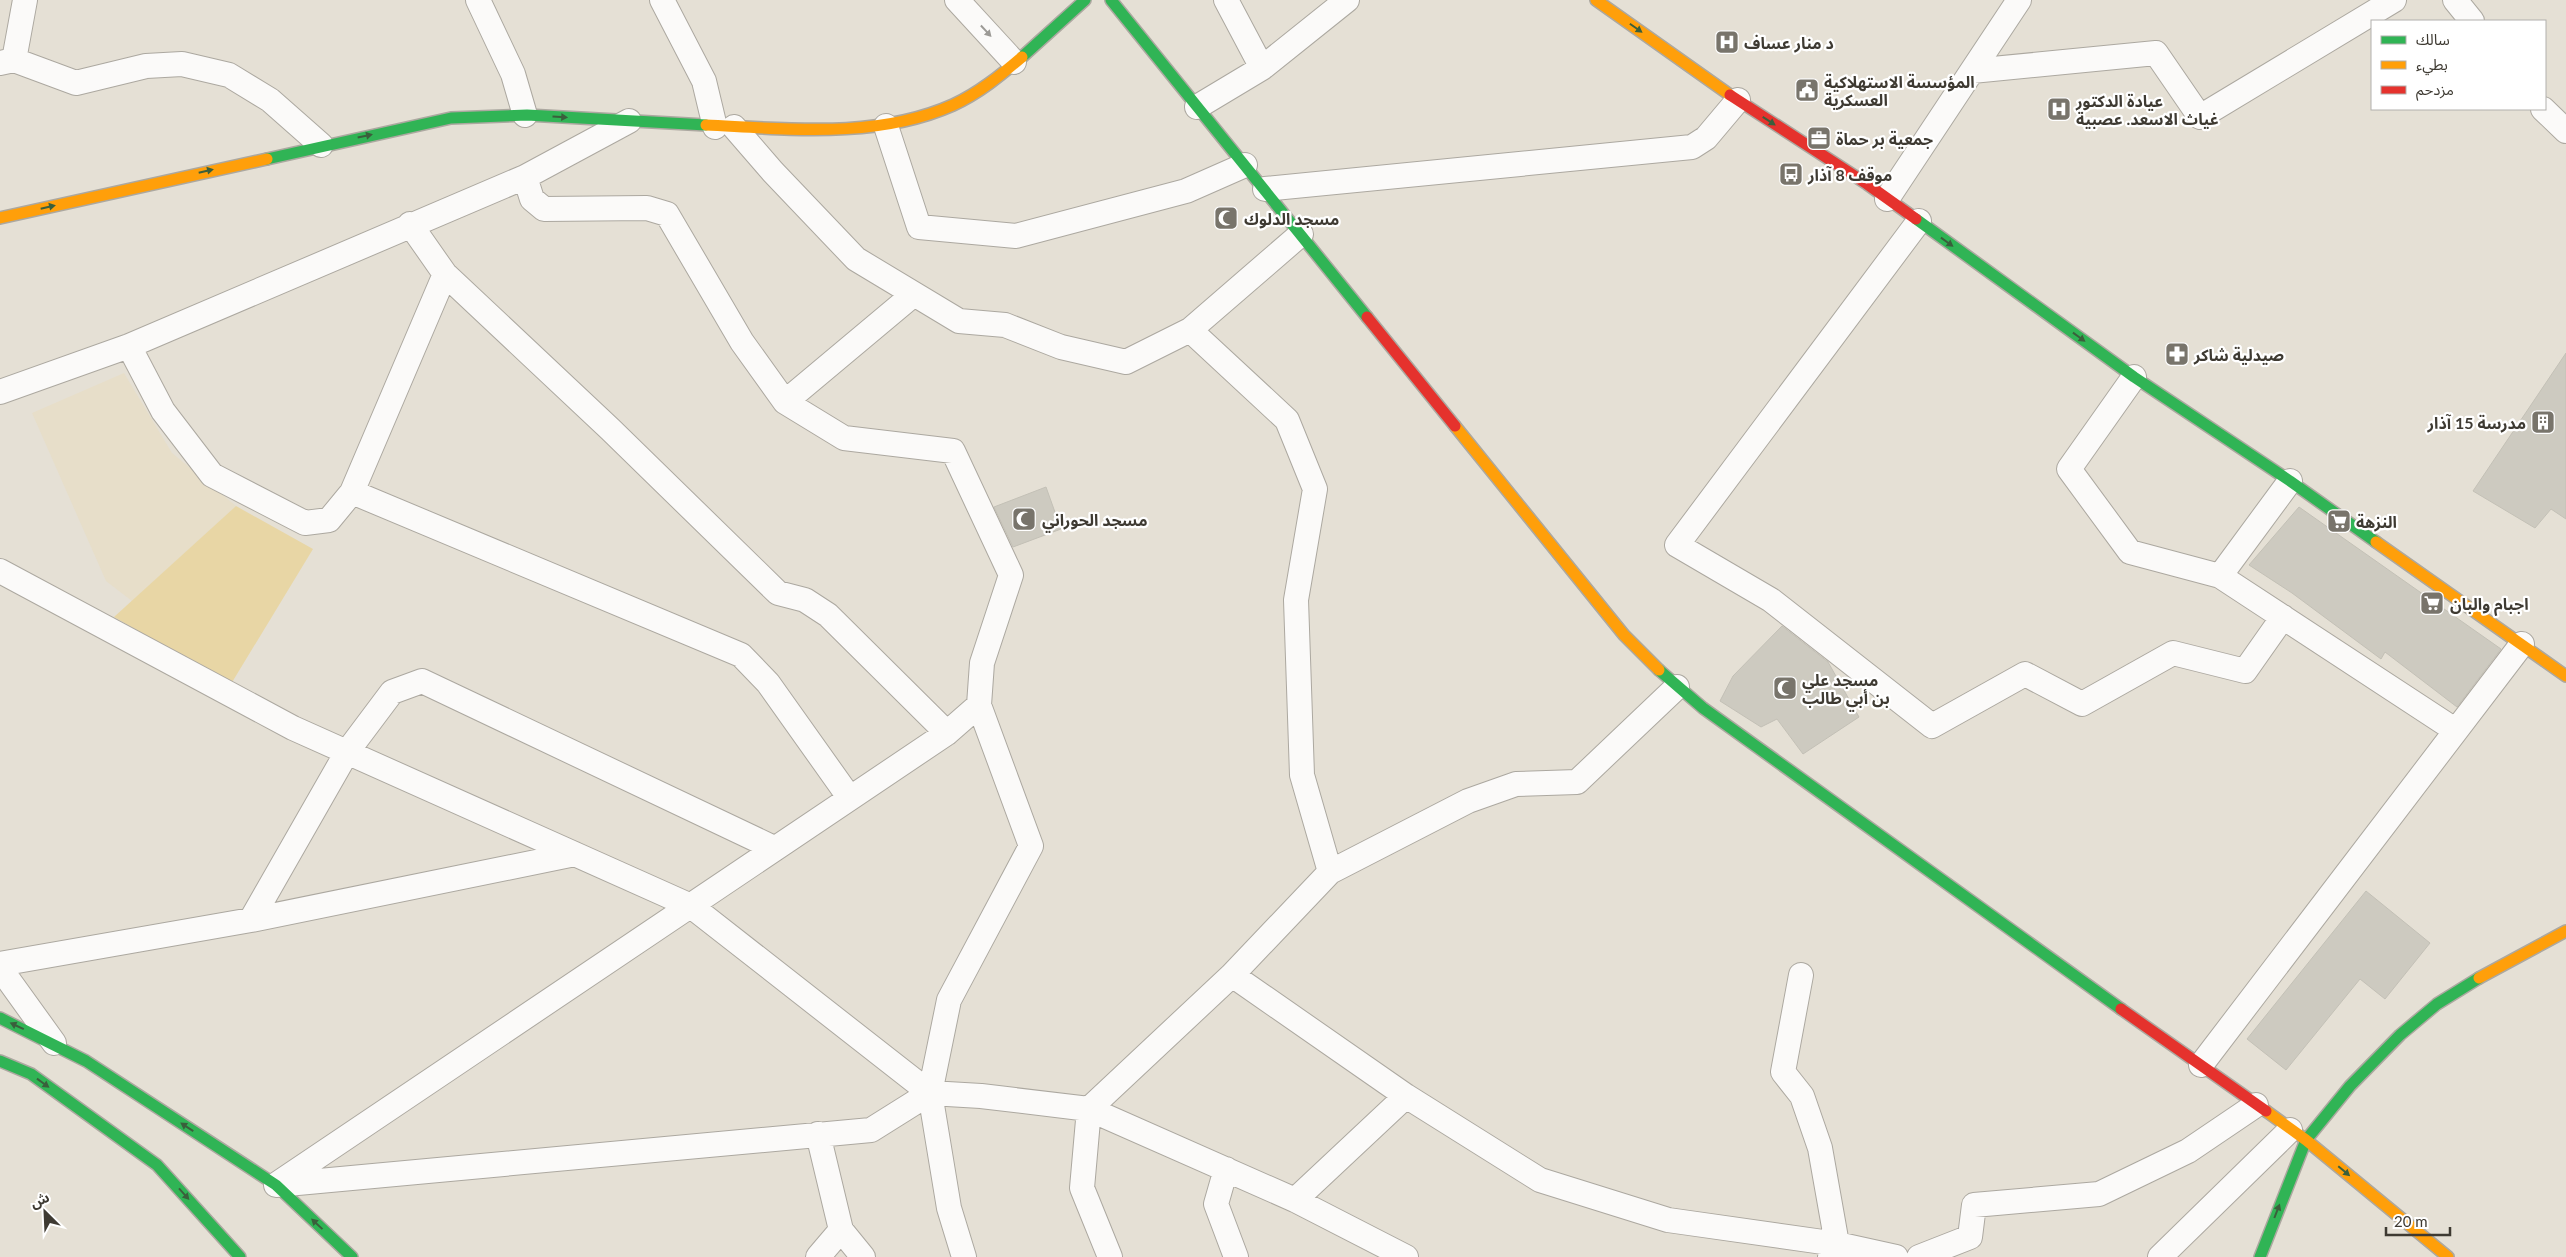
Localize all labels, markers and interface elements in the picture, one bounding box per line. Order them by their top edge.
legend [2371,20,2546,110]
one-way arrow [1629,23,1643,33]
one-way arrow [980,25,991,38]
hospital icon: د منار عساف [1714,29,1740,55]
text: سالك [2416,30,2450,48]
place label: د منار عساف [1744,33,1834,53]
text: بطيء [2416,55,2448,76]
place label: المؤسسة الاستهلاكية العسكرية [1824,72,1975,110]
public building icon: المؤسسة الاستهلاكية العسكرية [1794,77,1820,103]
text: مزدحم [2416,80,2454,101]
place label: عيادة الدكتور غياث الاسعد. عصبية [2075,91,2219,129]
hospital icon: عيادة الدكتور غياث الاسعد. عصبية [2046,96,2072,122]
one-way arrow [552,113,568,121]
one-way arrow [1763,116,1776,126]
office icon: جمعية بر حماة [1806,125,1832,151]
place label: جمعية بر حماة [1836,129,1933,149]
one-way arrow [357,132,373,140]
bus stop icon: موقف 8 آذار [1778,161,1804,187]
place label: موقف 8 آذار [1807,165,1892,185]
one-way arrow [199,167,214,175]
one-way arrow [40,203,55,211]
mosque icon: مسجد الدلوك [1213,205,1239,231]
place label: مسجد الدلوك [1244,209,1339,229]
one-way arrow [1940,237,1954,247]
one-way arrow [2072,332,2086,342]
pharmacy icon: صيدلية شاكر [2164,341,2190,367]
place label: صيدلية شاكر [2193,345,2284,365]
building icon: مدرسة 15 آذار [2530,409,2556,435]
place label: مدرسة 15 آذار [2427,413,2526,433]
mosque icon: مسجد الحوراني [1011,506,1037,532]
supermarket icon: النزهة [2326,508,2352,534]
place label: مسجد الحوراني [1042,510,1147,533]
place label: النزهة [2356,512,2397,532]
supermarket icon: اجبام والبان [2419,590,2445,616]
place label: اجبام والبان [2450,594,2529,616]
place label: مسجد علي بن أبي طالب [1802,670,1890,711]
mosque icon: مسجد علي بن أبي طالب [1772,675,1798,701]
one-way arrow [10,1022,24,1030]
one-way arrow [36,1078,50,1088]
one-way arrow [180,1122,193,1132]
one-way arrow [2338,1165,2350,1176]
north arrow [20,1187,70,1237]
one-way arrow [178,1187,190,1199]
text: ش [27,1188,52,1211]
one-way arrow [2273,1203,2281,1218]
scale bar [2386,1204,2450,1236]
text: 20 m [2394,1212,2428,1230]
one-way arrow [311,1218,323,1230]

